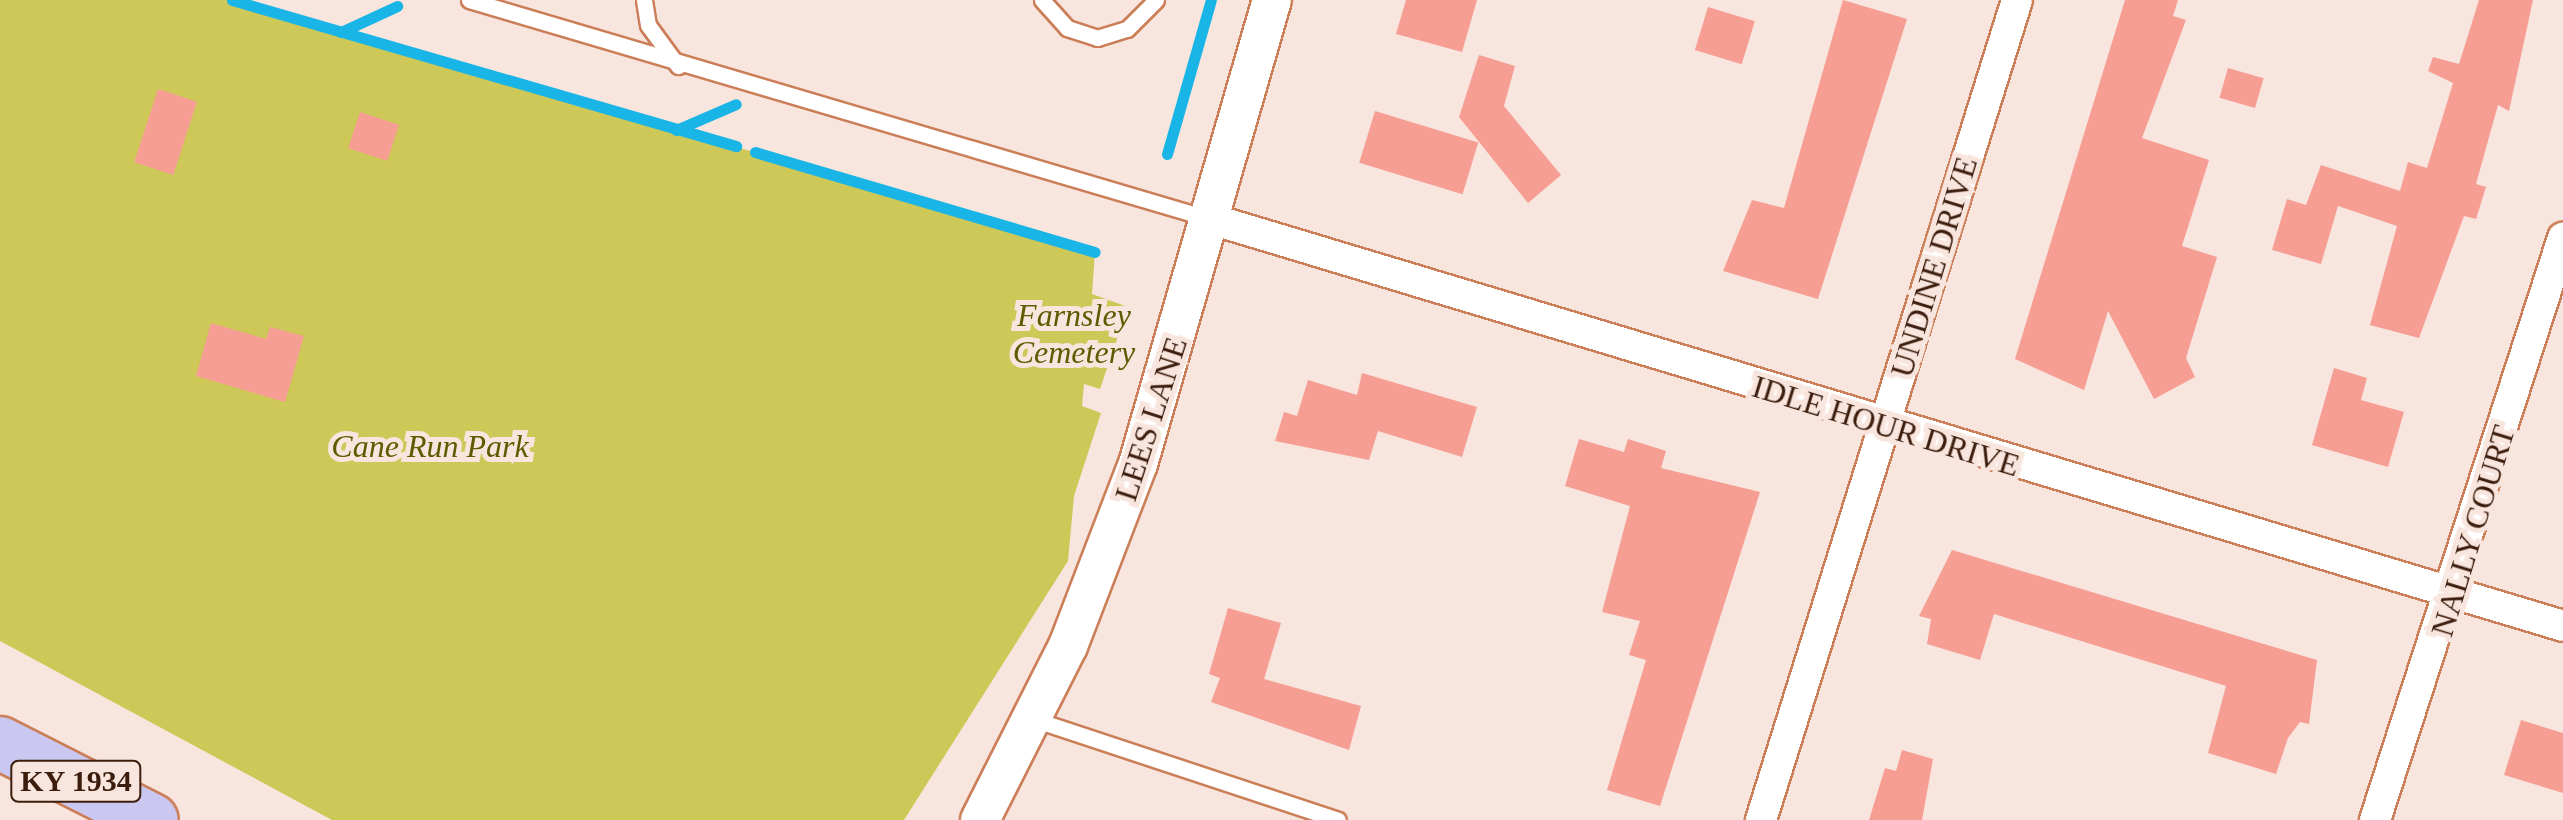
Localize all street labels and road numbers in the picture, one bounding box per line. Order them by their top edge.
street label: UNDINE DRIVE [1882,152,1986,382]
street label: LEES LANE [1107,332,1195,506]
street label: IDLE HOUR DRIVE [1748,367,2024,485]
street label: NALLY COURT [2423,420,2523,642]
road number: KY 1934 [8,756,144,806]

